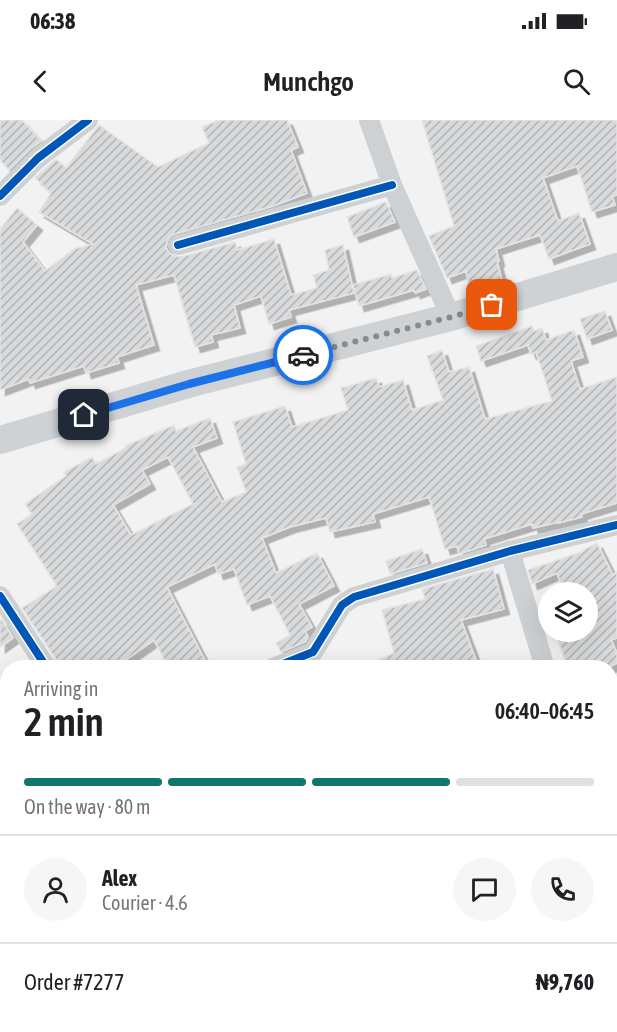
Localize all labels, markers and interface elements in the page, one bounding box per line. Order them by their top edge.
text: 06:38 [30,8,75,34]
icon: back [24,65,57,98]
icon: search [560,65,593,98]
text: Munchgo [263,66,354,97]
pin [466,279,517,330]
icon: bag [475,288,508,321]
courier [273,325,333,385]
icon: car [287,339,320,372]
pin [58,389,109,440]
icon: home [67,398,100,431]
map controls [538,582,598,642]
button: layers [538,582,598,642]
text: Arriving in [24,677,98,700]
text: 06:40–06:45 [495,698,594,724]
text: 2 min [24,700,104,744]
text: On the way · 80 m [24,795,150,818]
button: person [24,858,87,921]
button: chat [453,858,516,921]
button: phone [531,858,594,921]
text: Alex [102,865,137,891]
text: Courier · 4.6 [102,891,188,914]
text: Order #7277 [24,969,124,995]
text: ₦9,760 [536,969,594,995]

